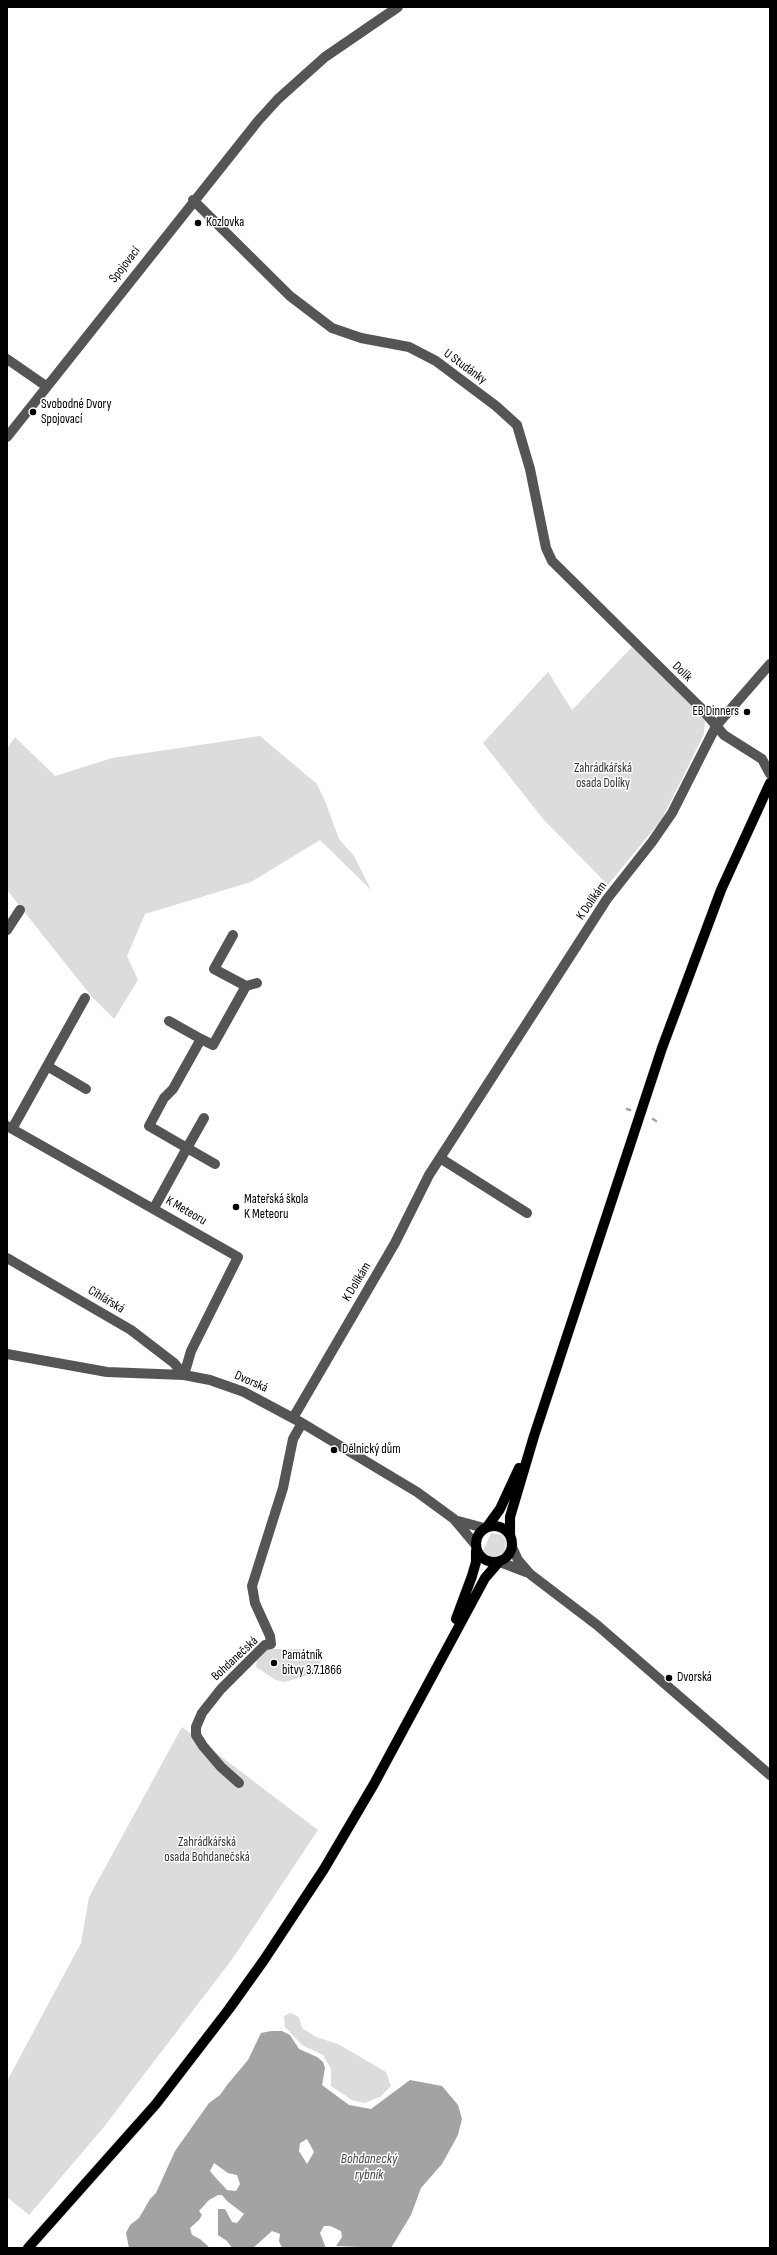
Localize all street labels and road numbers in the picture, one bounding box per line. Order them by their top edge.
street label: Spojovací [106,244,144,286]
street label: U Studánky [440,346,490,388]
street label: Dolík [669,659,695,685]
street label: K Dolíkám [573,879,611,923]
street label: K Meteoru [163,1193,209,1229]
street label: K Dolíkám [339,1260,375,1304]
street label: Cihlářská [85,1283,127,1317]
street label: Dvorská [232,1368,270,1396]
street label: Bohdanečská [209,1634,261,1684]

